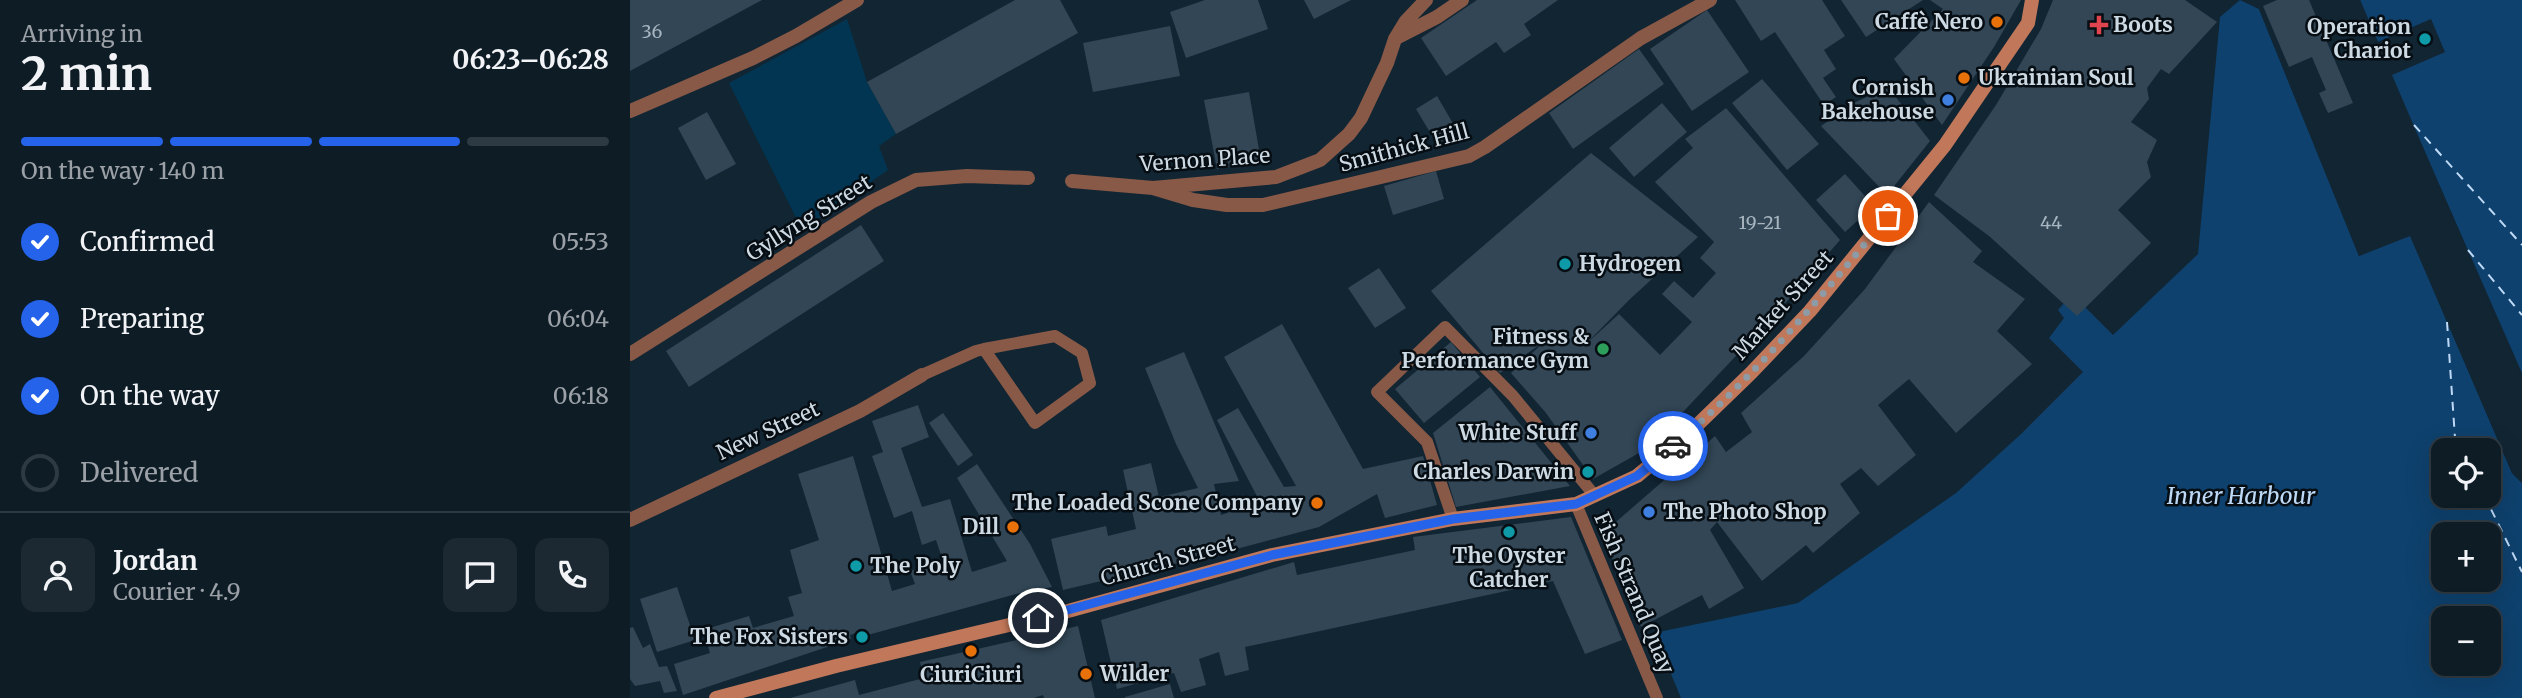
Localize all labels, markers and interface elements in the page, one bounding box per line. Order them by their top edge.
place label: Caffè Nero [1875,8,1983,35]
place label: Boots [2113,11,2173,38]
place label: Operation Chariot [2307,13,2412,64]
marker: Caffè Nero [1989,14,2005,30]
marker: Boots [2091,17,2107,33]
text: Arriving in [21,19,143,48]
house number: 36 [642,20,663,43]
marker: Operation Chariot [2417,31,2433,47]
text: 06:23–06:28 [452,43,609,76]
text: 2 min [21,45,152,103]
place label: Ukrainian Soul [1978,64,2134,91]
marker: Ukrainian Soul [1956,70,1972,86]
place label: Cornish Bakehouse [1821,74,1934,125]
marker: Cornish Bakehouse [1940,92,1956,108]
street label: Smithick Hill [1336,117,1472,178]
street label: Vernon Place [1138,141,1271,178]
text: On the way · 140 m [21,156,224,185]
street label: Gyllyng Street [741,168,877,267]
pin [1858,186,1918,246]
icon: bag [1869,197,1907,235]
house number: 19-21 [1739,211,1781,234]
house number: 44 [2040,211,2062,234]
icon: check [21,223,59,261]
text: Confirmed [80,225,215,258]
text: 05:53 [552,227,609,256]
street label: Market Street [1726,244,1839,365]
place label: Hydrogen [1579,250,1681,277]
marker: Hydrogen [1557,256,1573,272]
icon: check [21,300,59,338]
text: Preparing [80,302,204,335]
text: 06:04 [547,304,609,333]
place label: Fitness & Performance Gym [1401,323,1589,374]
marker: Fitness & Performance Gym [1595,341,1611,357]
icon: check [21,377,59,415]
text: On the way [80,379,220,412]
text: 06:18 [553,381,609,410]
street label: New Street [712,395,823,466]
courier [1638,411,1708,481]
place label: White Stuff [1458,419,1579,446]
marker: White Stuff [1583,425,1599,441]
icon: car [1654,427,1692,465]
map controls [2431,438,2501,676]
button: locate [2431,438,2501,508]
text: Delivered [80,456,199,489]
place label: Charles Darwin [1413,458,1574,485]
marker: Charles Darwin [1580,464,1596,480]
water label: Inner Harbour [2167,481,2316,510]
place label: The Loaded Scone Company [1012,489,1304,516]
marker: The Loaded Scone Company [1309,495,1325,511]
place label: The Photo Shop [1663,498,1827,525]
marker: The Photo Shop [1641,504,1657,520]
street label: Fish Strand Quay [1588,508,1681,678]
place label: Dill [962,513,999,540]
marker: Dill [1005,519,1021,535]
button: + [2431,522,2501,592]
marker: The Oyster Catcher [1501,524,1517,540]
street label: Church Street [1098,530,1238,591]
button: person [21,538,95,612]
button: chat [443,538,517,612]
button: phone [535,538,609,612]
place label: The Oyster Catcher [1452,542,1566,593]
text: Jordan [113,544,198,577]
place label: The Poly [870,552,961,579]
marker: The Poly [848,558,864,574]
text: Courier · 4.9 [113,577,241,606]
pin [1008,588,1068,648]
icon: home [1019,599,1057,637]
button: − [2431,606,2501,676]
place label: The Fox Sisters [690,623,848,650]
marker: The Fox Sisters [854,629,870,645]
marker: CiuriCiuri [963,643,979,659]
place label: Wilder [1099,660,1170,687]
place label: CiuriCiuri [920,661,1022,688]
marker: Wilder [1078,666,1094,682]

